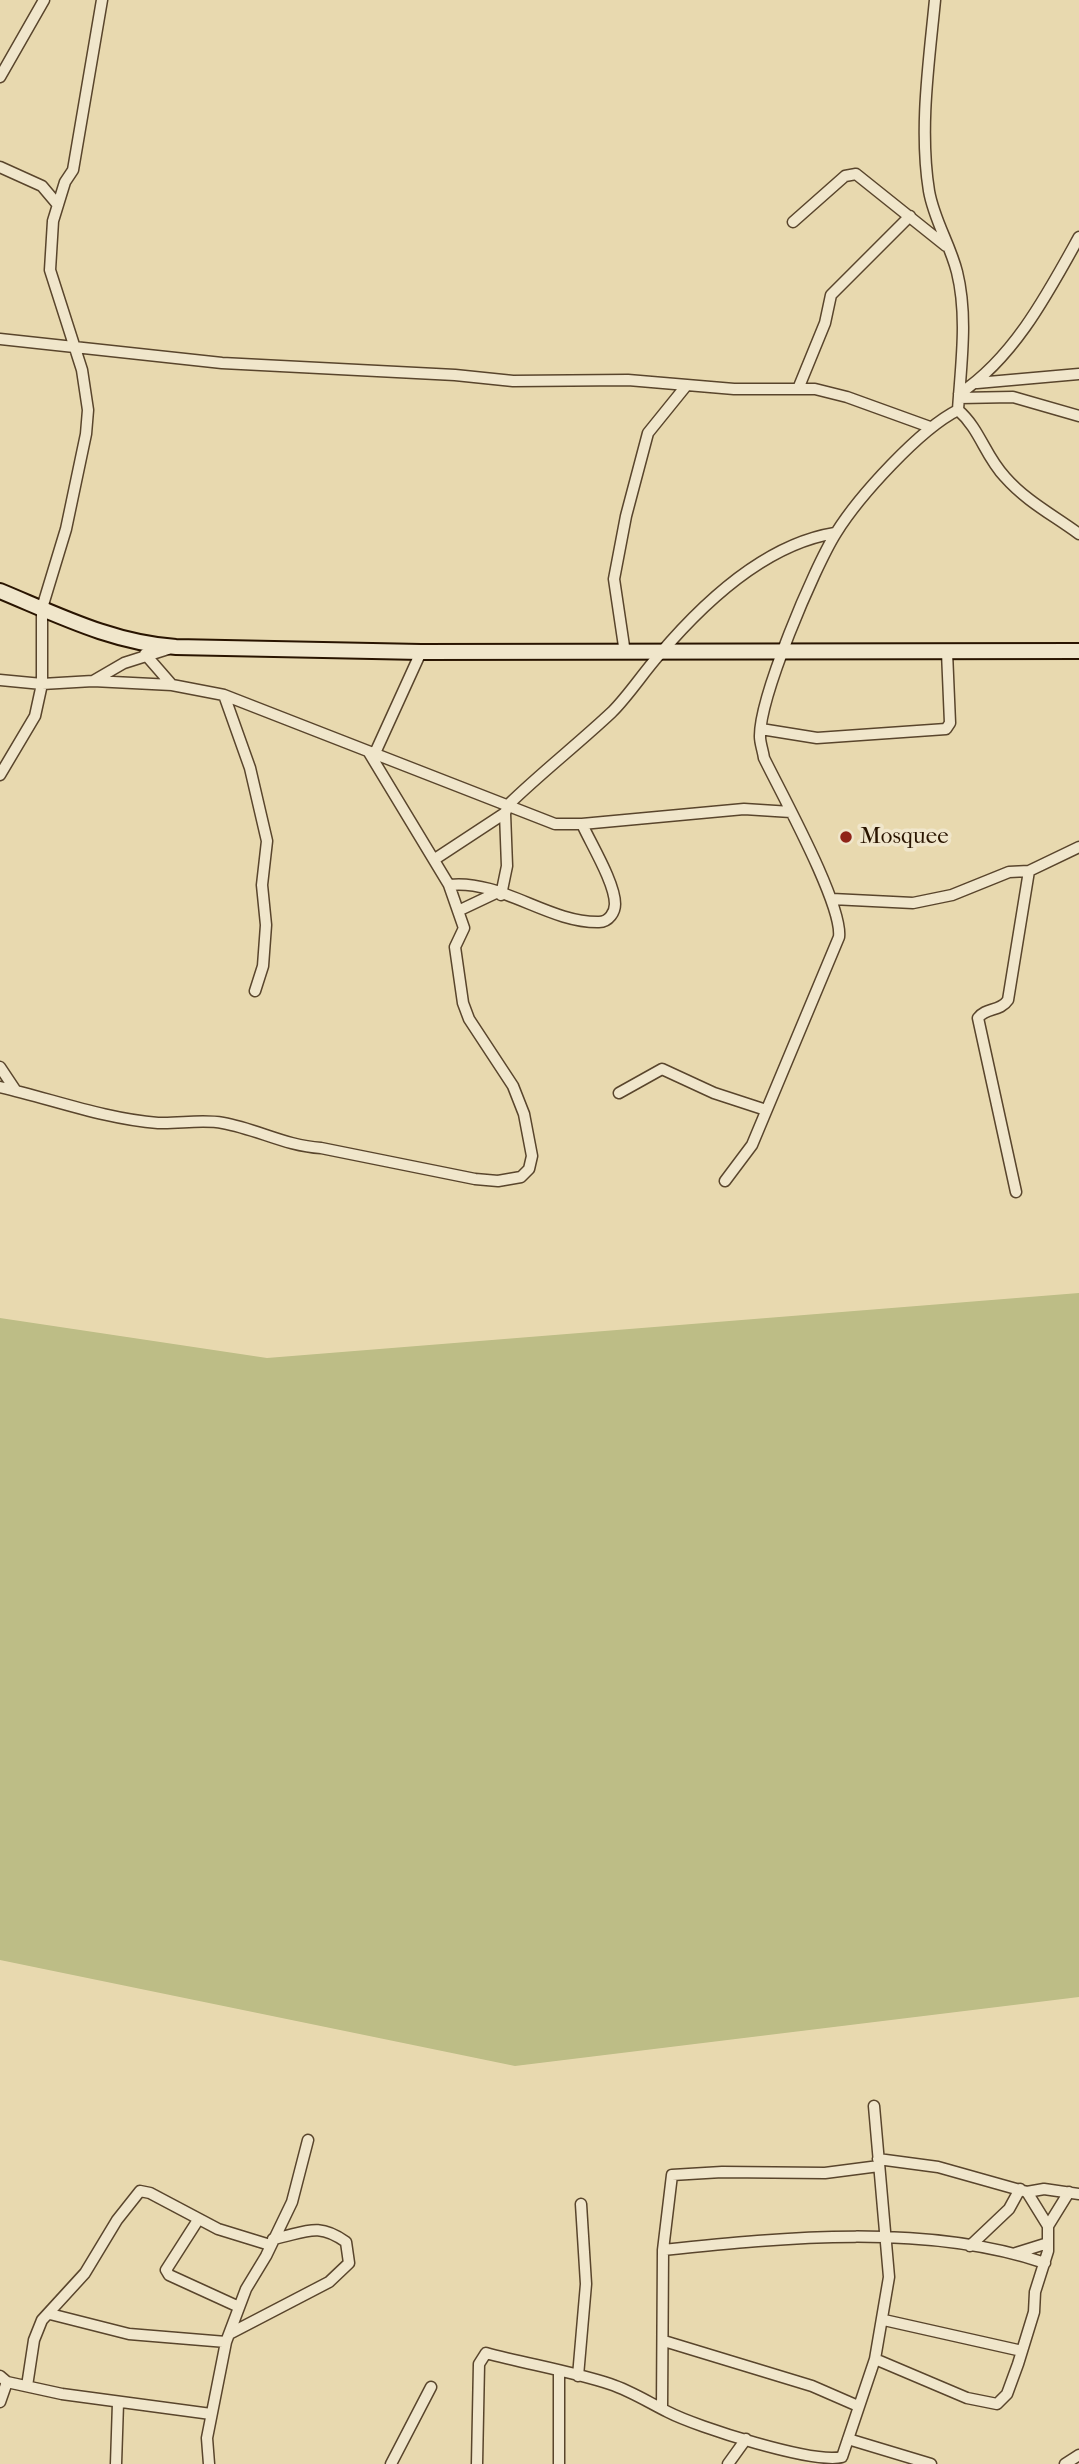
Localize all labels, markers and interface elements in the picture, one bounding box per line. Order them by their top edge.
place label: Mosquee [860,823,949,851]
marker: Mosquee [838,829,854,845]

